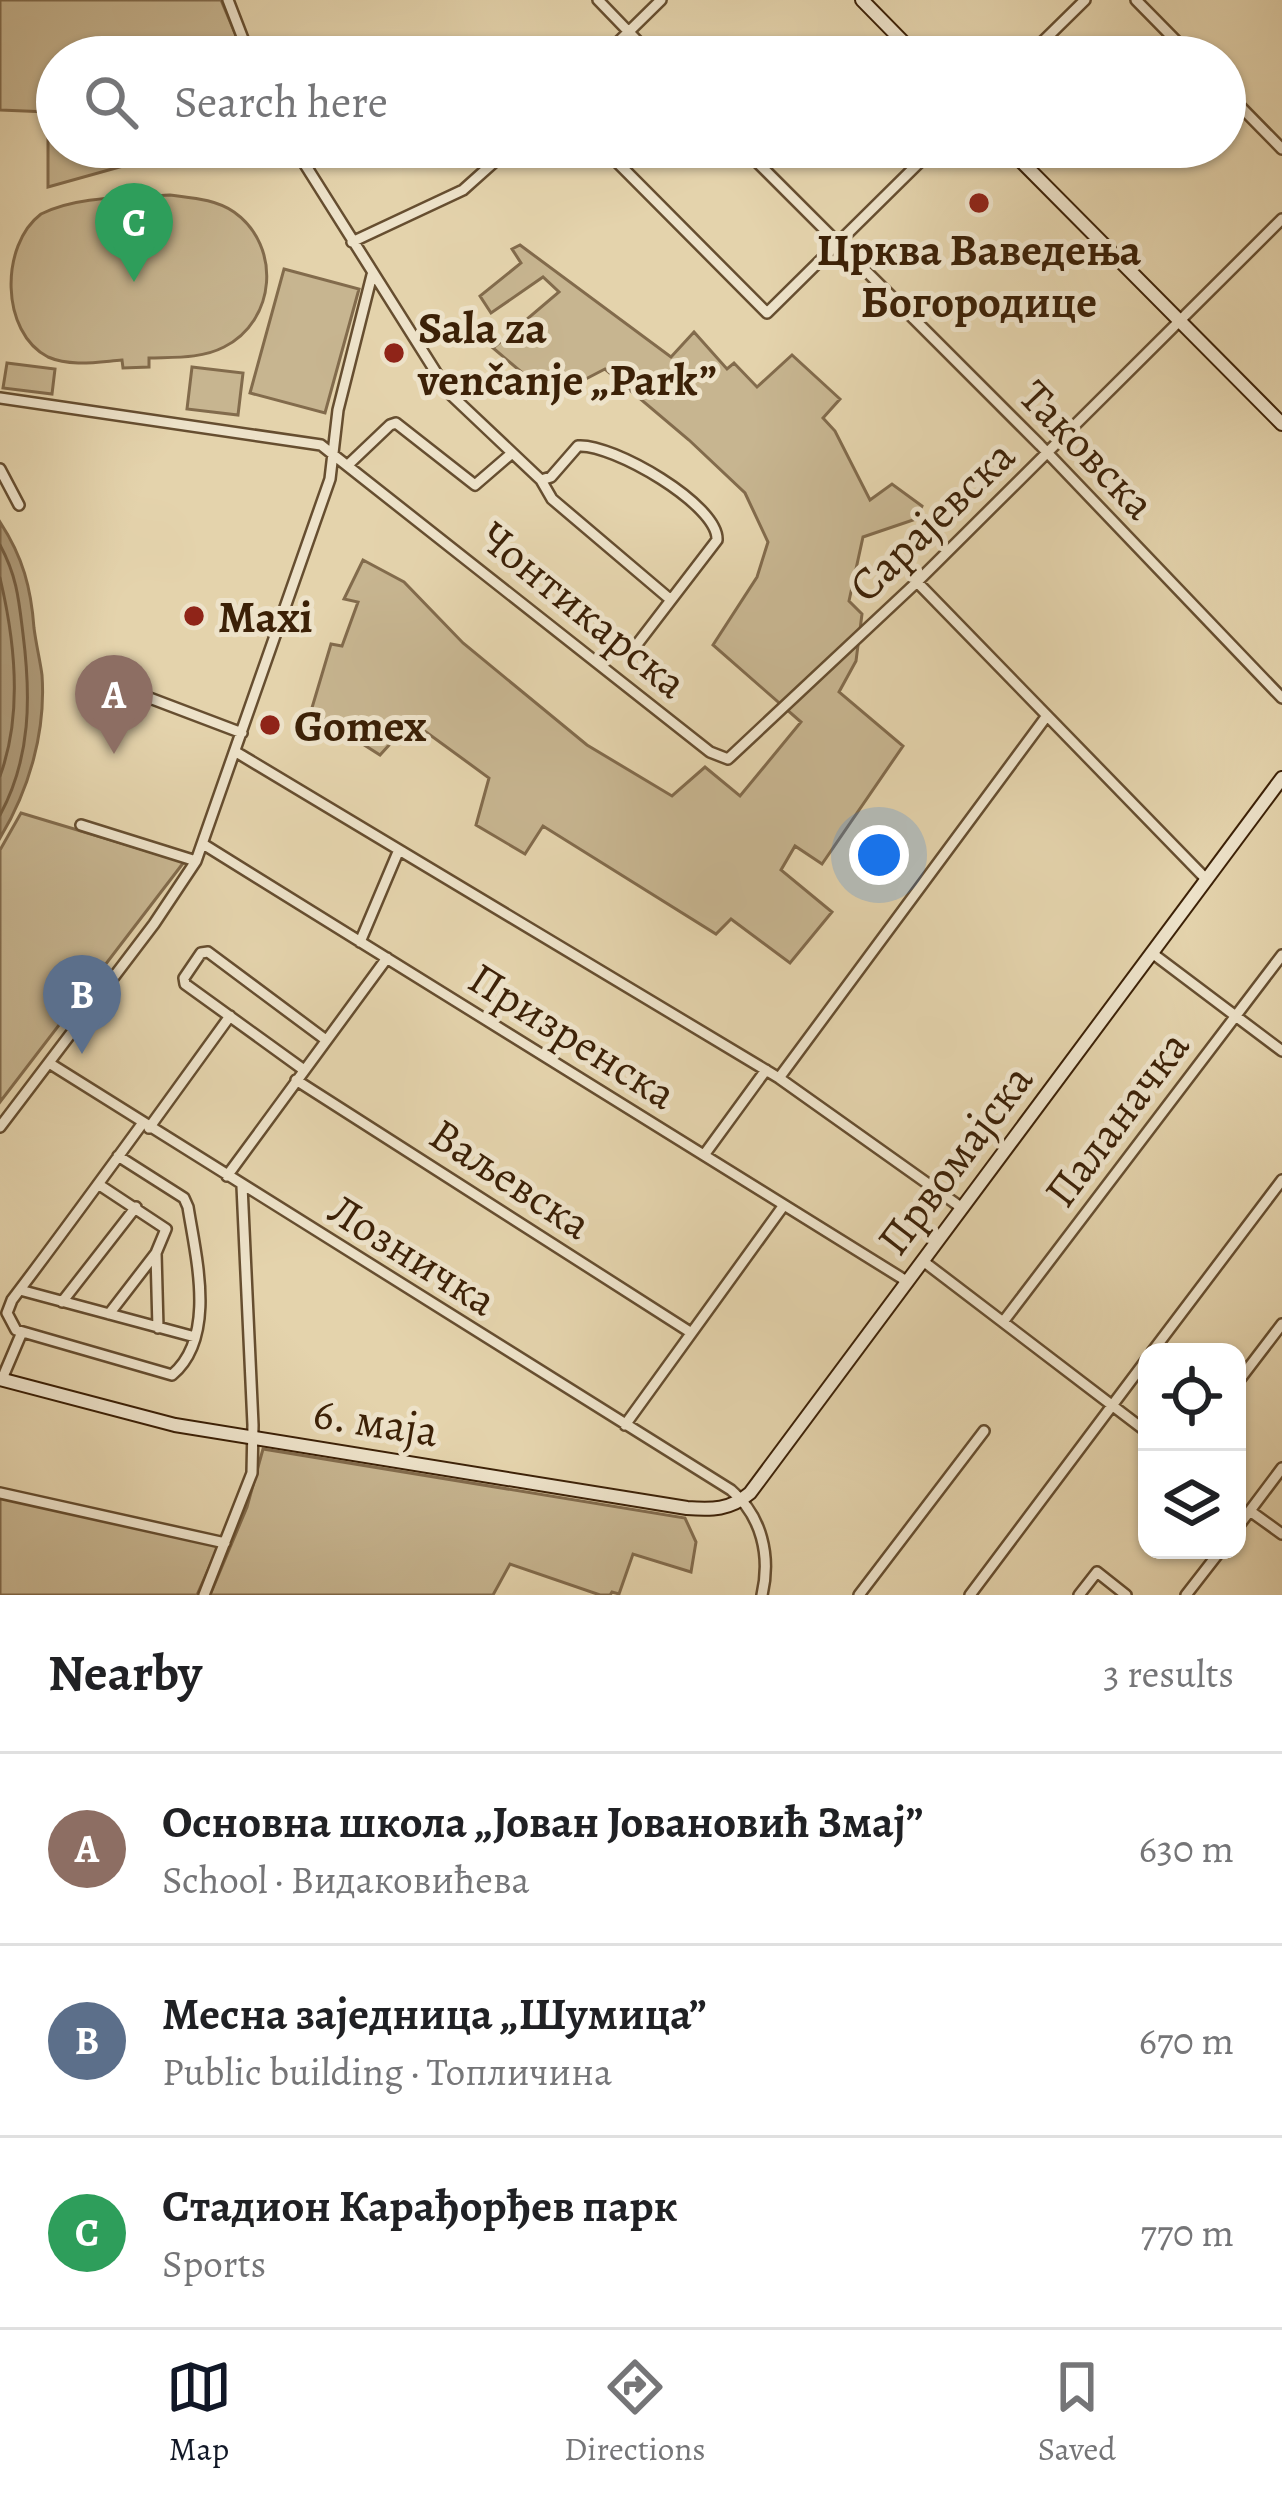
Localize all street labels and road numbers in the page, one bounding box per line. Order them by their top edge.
street label: Таковска [1005,366,1170,533]
street label: Сарајевска [835,426,1029,616]
street label: Чонтикарска [466,507,701,713]
street label: Призренска [457,947,688,1124]
street label: Паланачка [1030,1017,1204,1220]
street label: Првомајска [862,1051,1047,1268]
street label: Ваљевска [418,1103,604,1254]
street label: Лозничка [316,1179,509,1331]
street label: 6. маја [309,1382,443,1462]

